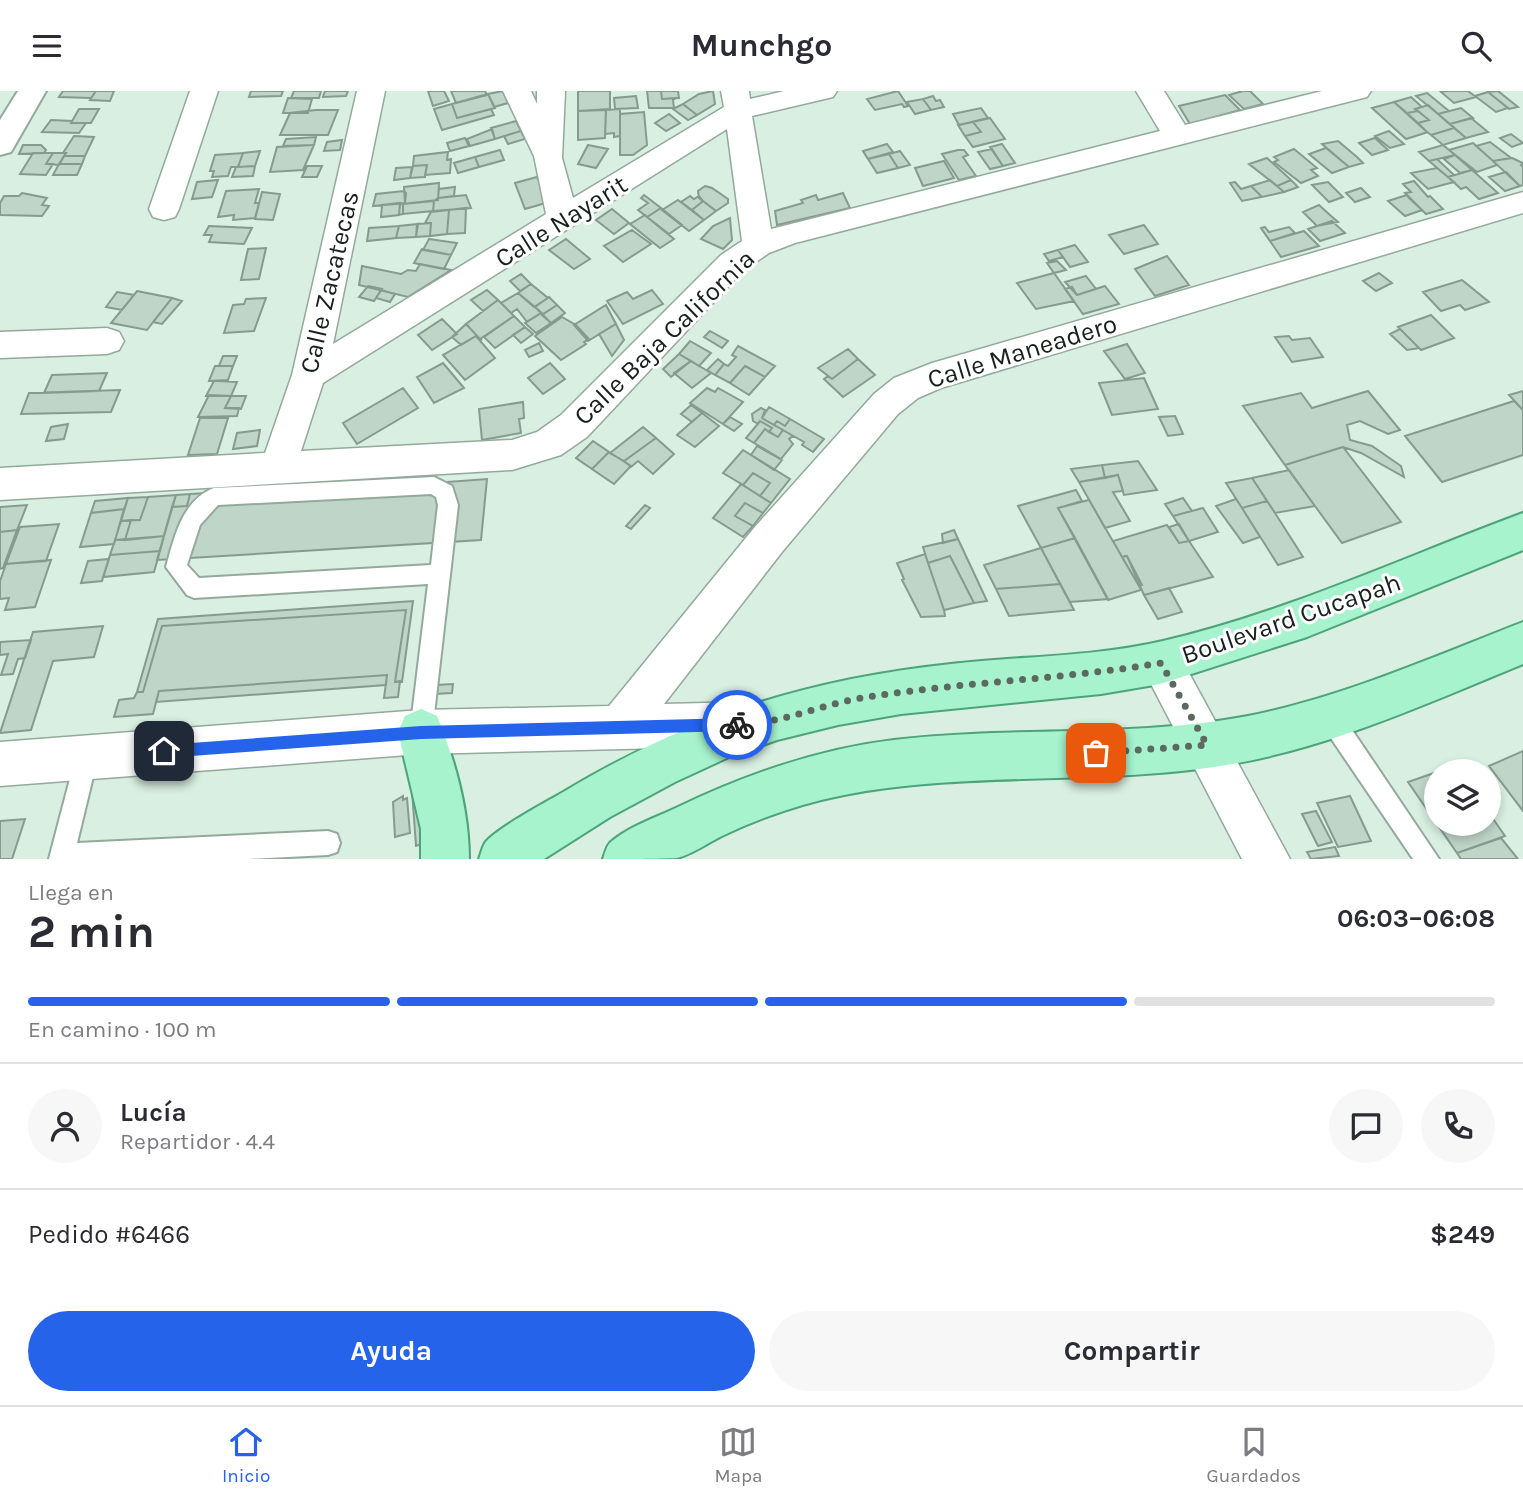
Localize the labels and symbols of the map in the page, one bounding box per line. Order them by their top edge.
street label: Calle Nayarit [490,168,633,274]
street label: Calle Zacatecas [293,188,366,376]
street label: Calle Baja California [568,243,761,432]
street label: Calle Maneadero [924,308,1121,395]
street label: Boulevard Cucapah [1178,566,1405,671]
courier [702,690,772,760]
pin [134,721,194,781]
pin [1066,723,1126,783]

